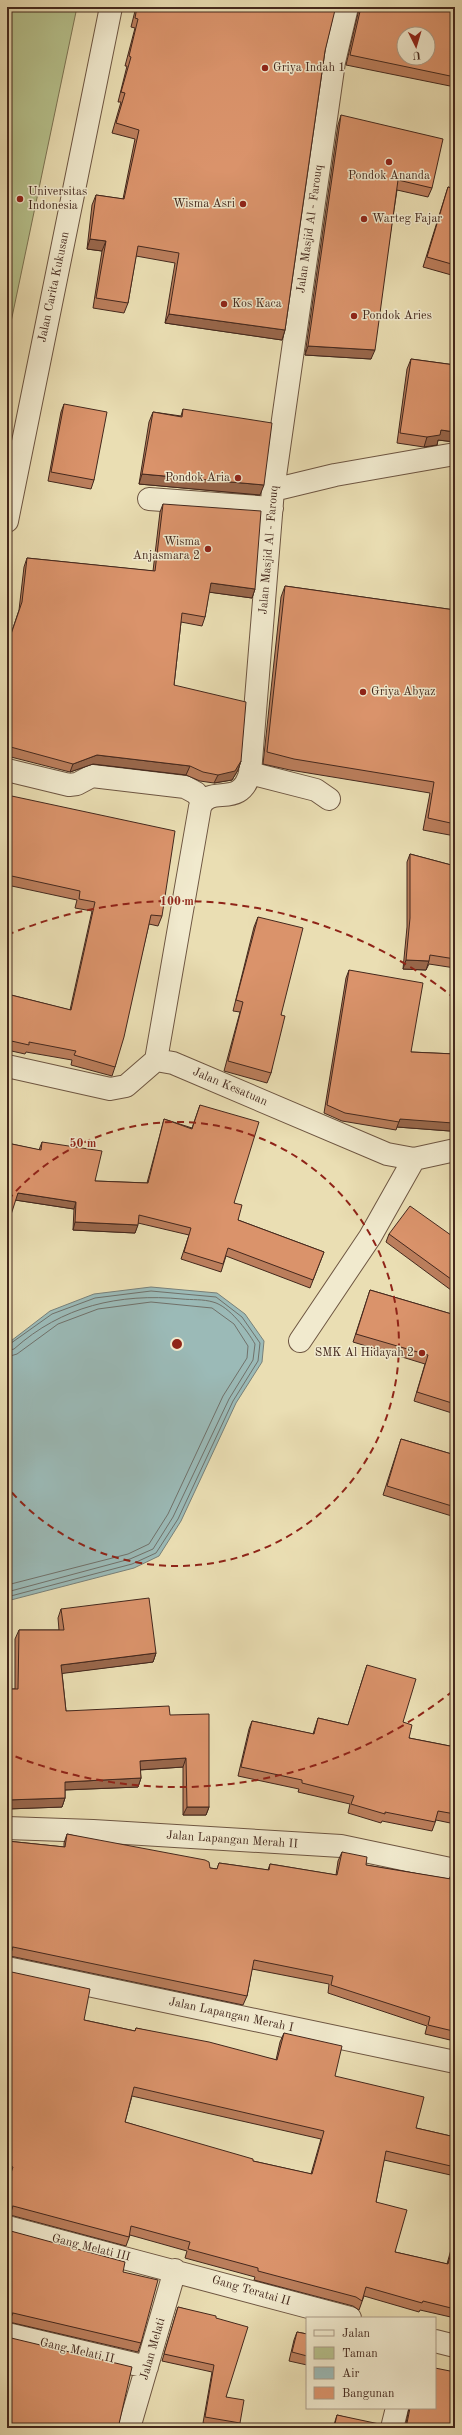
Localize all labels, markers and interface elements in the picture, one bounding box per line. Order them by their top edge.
north arrow [396,26,436,66]
text: U [412,49,422,60]
place label: Griya Indah 1 [273,62,345,74]
marker: Griya Indah 1 [260,63,270,73]
marker: Pondok Ananda [384,157,394,167]
street label: Jalan Masjid Al - Farouq [295,164,325,294]
place label: Pondok Ananda [348,170,430,182]
place label: Universitas Indonesia [28,186,87,212]
marker: Universitas Indonesia [15,194,25,204]
place label: Wisma Asri [173,198,235,210]
marker: Wisma Asri [238,199,248,209]
place label: Warteg Fajar [372,213,442,225]
marker: Warteg Fajar [359,214,369,224]
street label: Jalan Carita Kukusan [36,230,72,343]
place label: Kos Kaca [232,298,282,310]
marker: Kos Kaca [219,299,229,309]
place label: Pondok Aries [362,310,432,322]
marker: Pondok Aries [349,311,359,321]
place label: Pondok Aria [165,472,230,484]
marker: Pondok Aria [233,473,243,483]
street label: Jalan Masjid Al - Farouq [257,485,281,615]
place label: Wisma Anjasmara 2 [133,536,200,562]
marker: Wisma Anjasmara 2 [203,544,213,554]
place label: Griya Abyaz [371,686,436,698]
marker: Griya Abyaz [358,687,368,697]
text: 100 m [160,896,194,908]
street label: Jalan Kesatuan [191,1066,270,1108]
text: 50 m [70,1137,97,1150]
centre of rings [170,1337,184,1351]
place label: SMK Al Hidayah 2 [315,1347,414,1359]
marker: SMK Al Hidayah 2 [417,1348,427,1358]
street label: Jalan Lapangan Merah II [166,1829,299,1851]
street label: Jalan Lapangan Merah I [167,1996,295,2034]
street label: Gang Melati III [50,2232,132,2264]
street label: Gang Teratai II [210,2274,292,2308]
street label: Jalan Melati [138,2317,168,2381]
legend [306,2317,436,2409]
text: Jalan [342,2328,371,2340]
street label: Gang Melati II [39,2337,116,2365]
text: Taman [342,2348,378,2360]
text: Air [342,2368,359,2380]
text: Bangunan [342,2388,395,2400]

